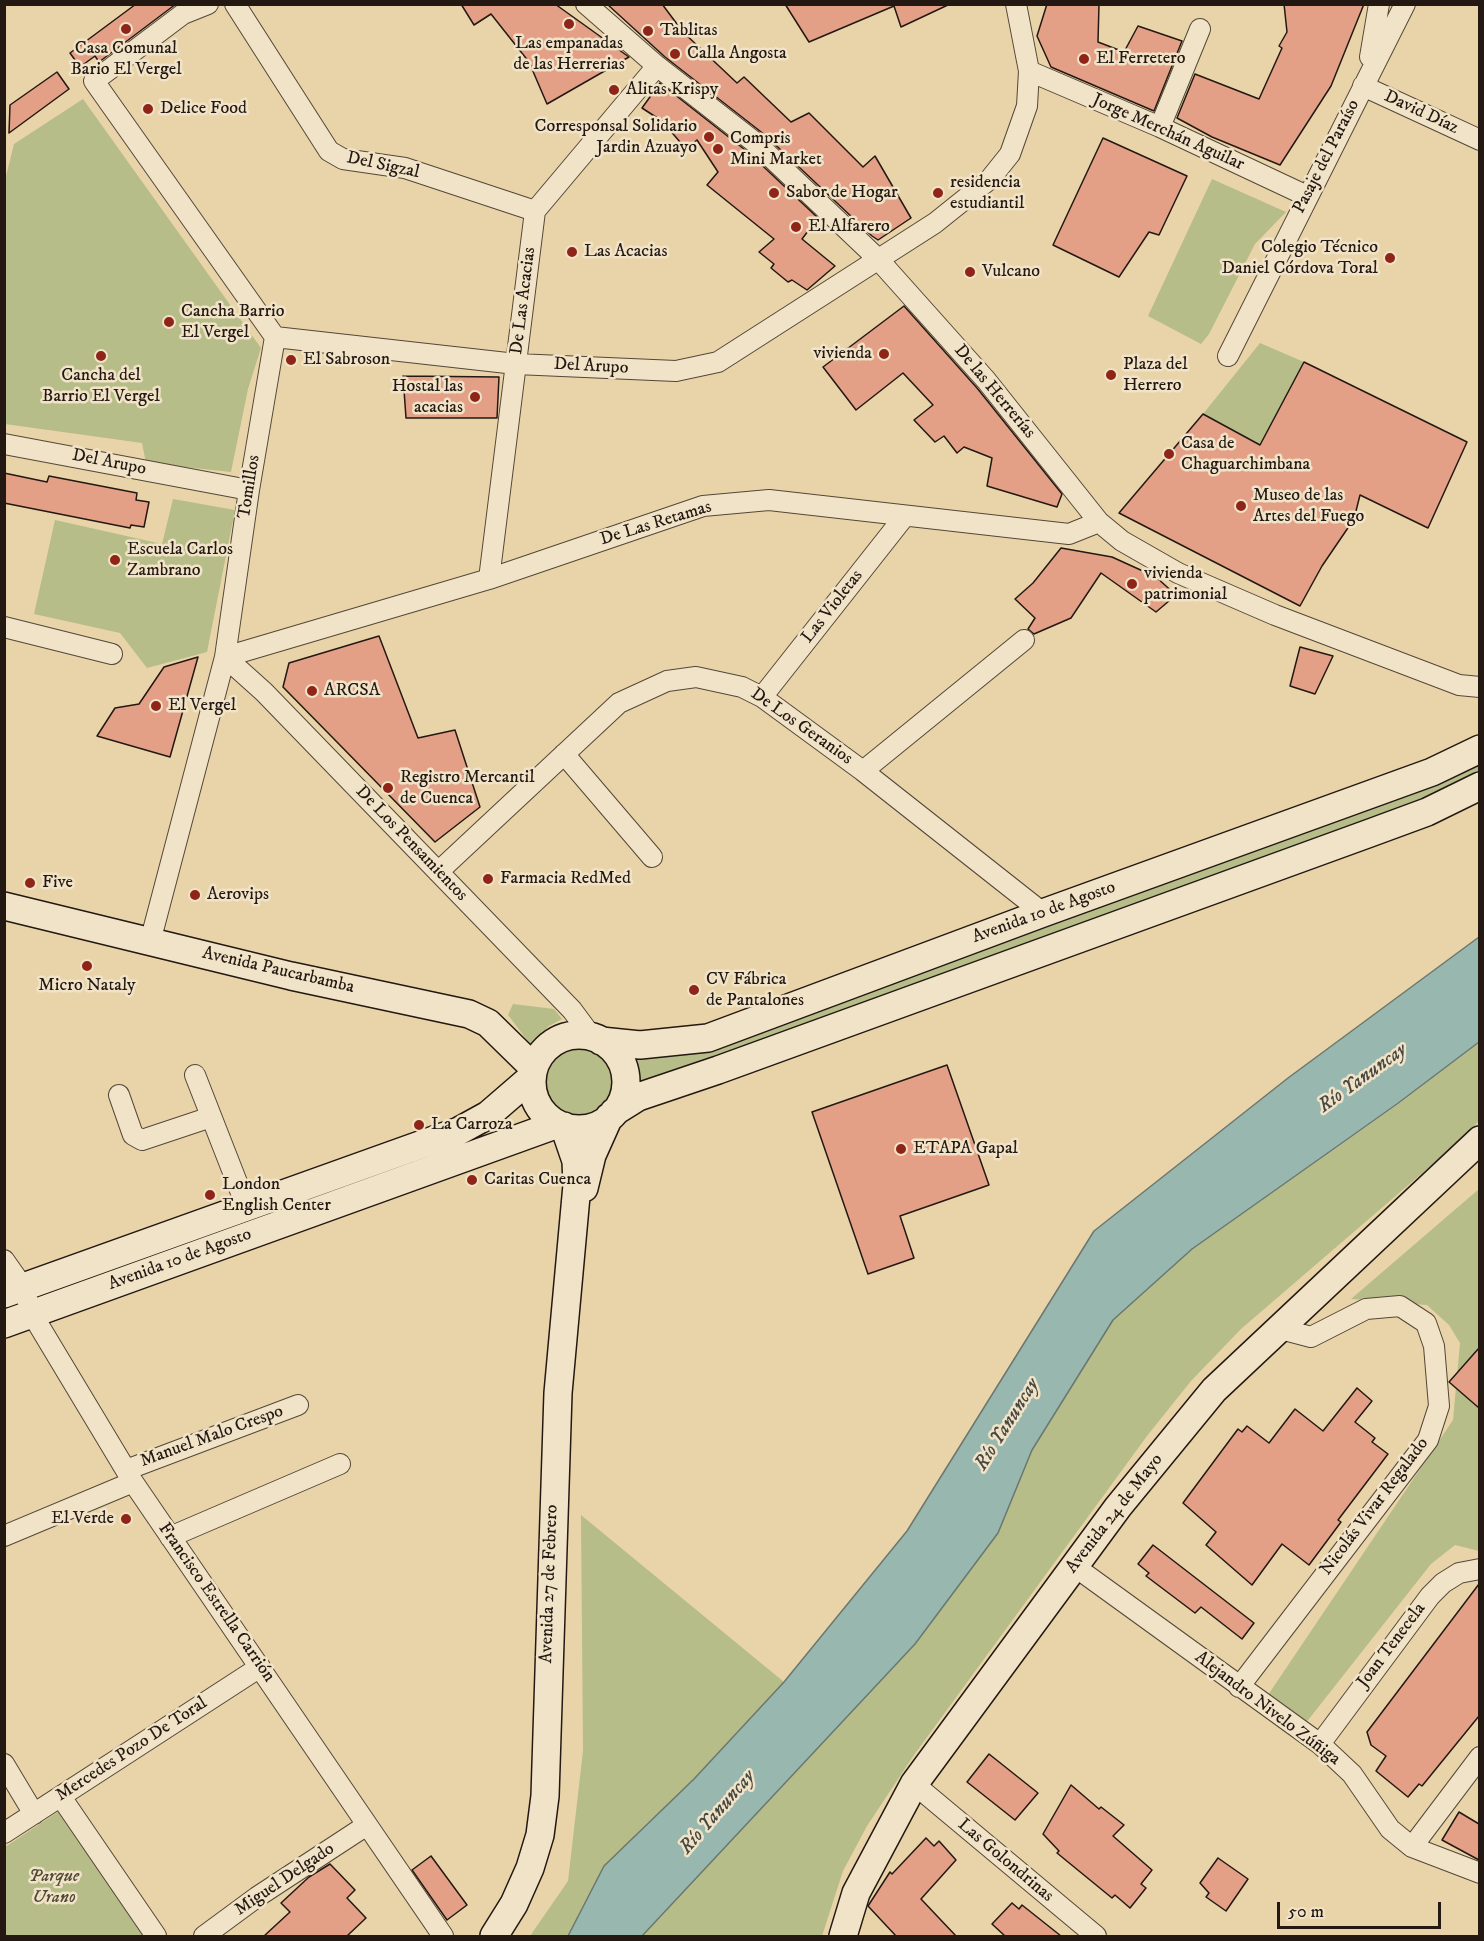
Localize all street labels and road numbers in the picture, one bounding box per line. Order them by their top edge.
street label: David Díaz [1380,86,1462,140]
street label: Jorge Merchán Aguilar [1089,90,1247,176]
street label: Pasaje del Paraíso [1289,96,1365,218]
street label: Del Sigzal [345,148,421,184]
street label: De Las Acacias [507,246,541,356]
street label: De las Herrerías [949,341,1039,443]
street label: Del Arupo [553,354,629,380]
street label: Del Arupo [70,445,148,481]
street label: Tomillos [234,454,266,520]
street label: De Las Retamas [598,497,714,551]
street label: Las Violetas [798,566,868,648]
street label: De Los Geranios [746,684,856,770]
street label: De Los Pensamientos [350,782,472,906]
street label: Avenida 10 de Agosto [969,877,1119,949]
street label: Avenida Paucarbamba [200,943,356,999]
street label: Avenida 10 de Agosto [105,1224,255,1296]
street label: Manuel Malo Crespo [137,1401,287,1473]
street label: Nicolás Vivar Regalado [1316,1434,1434,1580]
street label: Avenida 24 de Mayo [1062,1450,1168,1578]
street label: Avenida 27 de Febrero [536,1504,564,1664]
street label: Francisco Estrella Carrión [153,1519,279,1687]
street label: Joan Tenecela [1353,1599,1431,1693]
street label: Alejandro Nivelo Zúñiga [1190,1647,1344,1771]
street label: Mercedes Pozo De Toral [52,1693,212,1807]
street label: Las Golondrinas [953,1815,1057,1907]
street label: Miguel Delgado [231,1839,339,1921]

